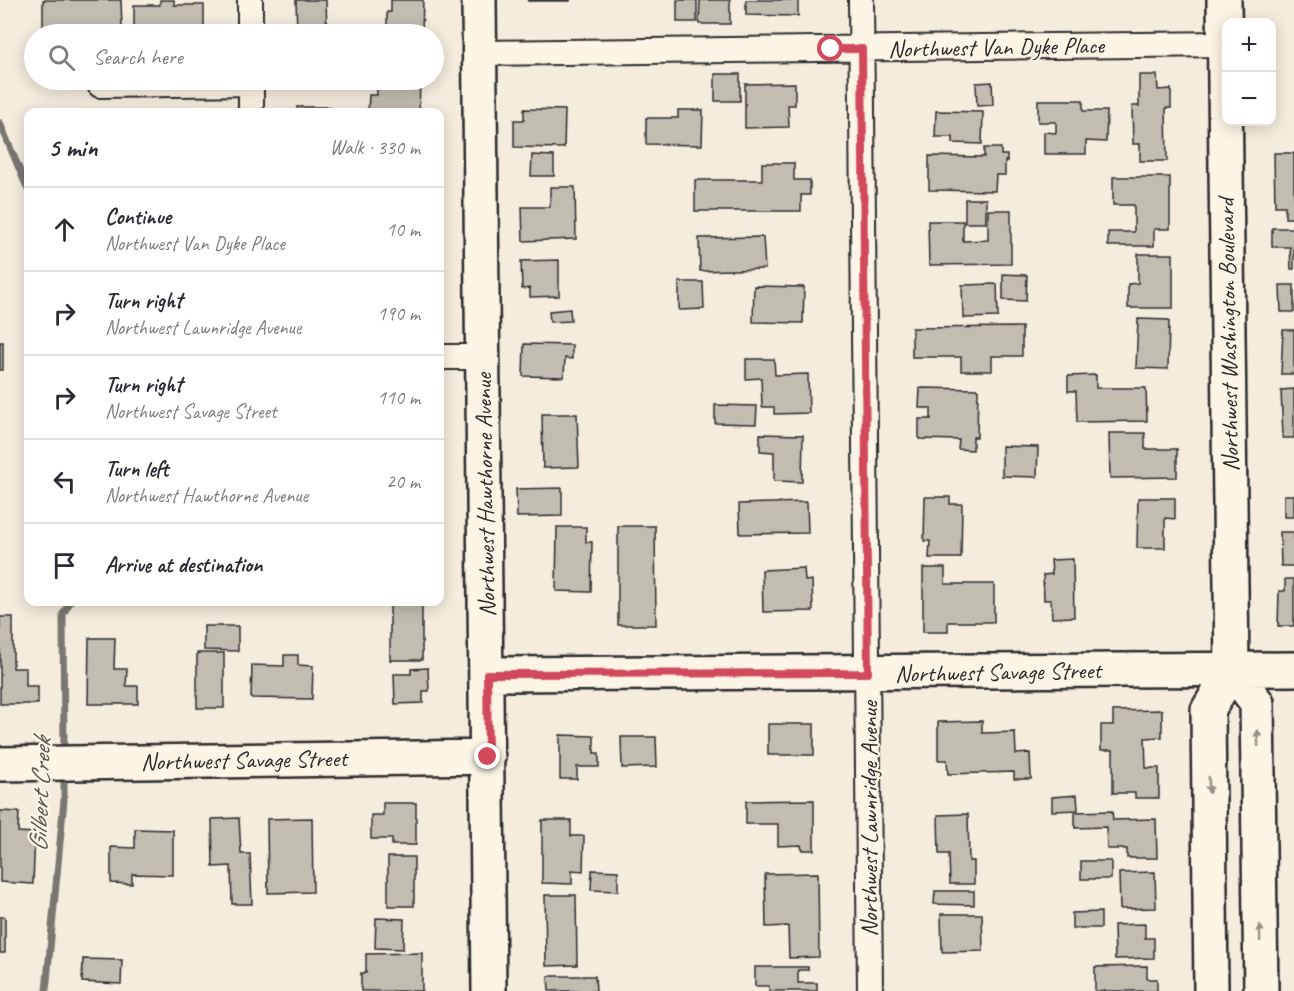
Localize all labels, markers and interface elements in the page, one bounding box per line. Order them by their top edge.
map controls [1222,18,1276,126]
button: + [1222,18,1276,72]
search box [24,24,444,90]
street label: Northwest Van Dyke Place [888,30,1106,64]
route start [817,35,843,61]
icon: search [45,41,78,74]
text: Search here [93,43,183,71]
button: − [1222,72,1276,126]
text: 5 min [48,131,97,164]
text: Walk · 330 m [330,135,420,160]
street label: Northwest Washington Boulevard [1211,195,1245,472]
text: Continue [105,203,171,231]
icon: ahead [48,213,81,246]
text: 10 m [386,217,420,242]
text: Northwest Van Dyke Place [105,231,285,256]
text: Turn right [105,287,182,315]
icon: right [48,297,81,330]
text: 190 m [377,301,420,326]
text: Northwest Lawnridge Avenue [105,315,301,340]
text: Turn right [105,371,182,399]
street label: Northwest Hawthorne Avenue [468,371,502,617]
icon: right [48,381,81,414]
text: 110 m [377,385,420,410]
text: Northwest Savage Street [105,399,277,424]
text: Turn left [105,455,169,483]
icon: left [48,465,81,498]
text: 20 m [386,469,420,494]
text: Northwest Hawthorne Avenue [105,483,308,508]
icon: arrive [48,549,81,582]
text: Arrive at destination [105,551,262,579]
street label: Northwest Savage Street [895,655,1103,689]
street label: Northwest Lawnridge Avenue [854,699,884,937]
one-way arrow [1253,728,1262,747]
water label: Gilbert Creek [22,732,59,853]
street label: Northwest Savage Street [141,743,349,777]
route end [474,743,500,769]
one-way arrow [1204,775,1214,794]
one-way arrow [1255,923,1265,942]

